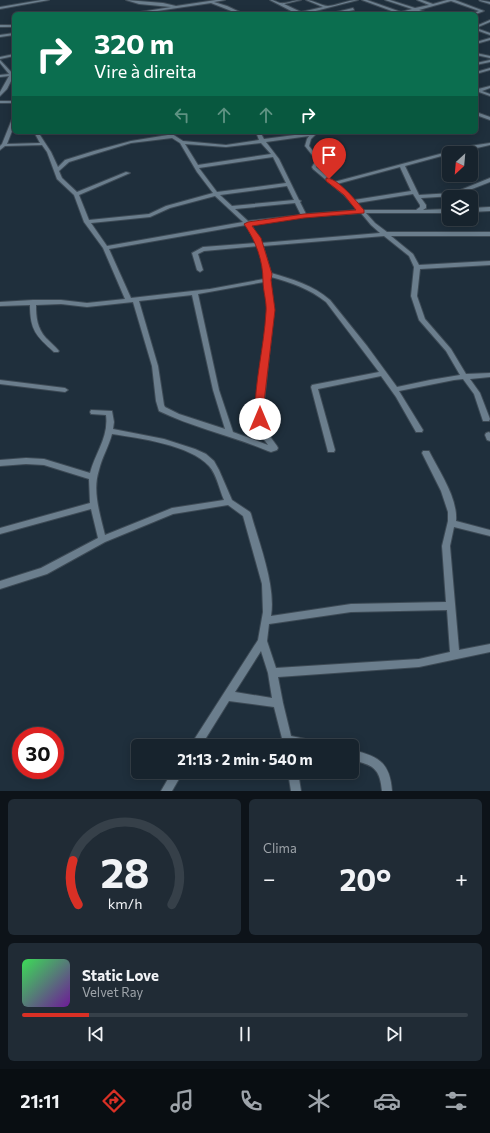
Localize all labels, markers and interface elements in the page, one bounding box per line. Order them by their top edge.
text: 320 m [94,26,174,60]
icon: right [28,28,80,80]
text: Vire à direita [94,60,196,82]
icon: left [171,104,193,126]
icon: ahead [213,104,235,126]
icon: ahead [255,104,277,126]
icon: right [297,104,319,126]
pin [312,138,346,179]
icon: arrive [318,144,340,166]
north arrow [442,146,478,182]
map controls [442,146,478,226]
button: layers [442,190,478,226]
position arrow [239,398,281,440]
speed limit sign: 30 [12,727,64,779]
text: 21:13 · 2 min · 540 m [177,750,313,768]
text: Clima [263,840,297,856]
text: 28 [100,846,149,897]
text: 20° [339,860,391,897]
text: − [263,865,276,892]
text: + [455,865,468,892]
text: km/h [107,894,142,912]
text: Static Love [82,966,159,984]
text: Velvet Ray [82,984,143,1000]
icon: previous [85,1023,107,1045]
icon: pause [234,1023,256,1045]
icon: next [383,1023,405,1045]
icon: directions [100,1087,128,1115]
icon: music [168,1087,196,1115]
icon: phone [237,1087,265,1115]
icon: climate [305,1087,333,1115]
icon: car [373,1087,401,1115]
icon: filters [442,1087,470,1115]
text: 21:11 [20,1090,60,1112]

